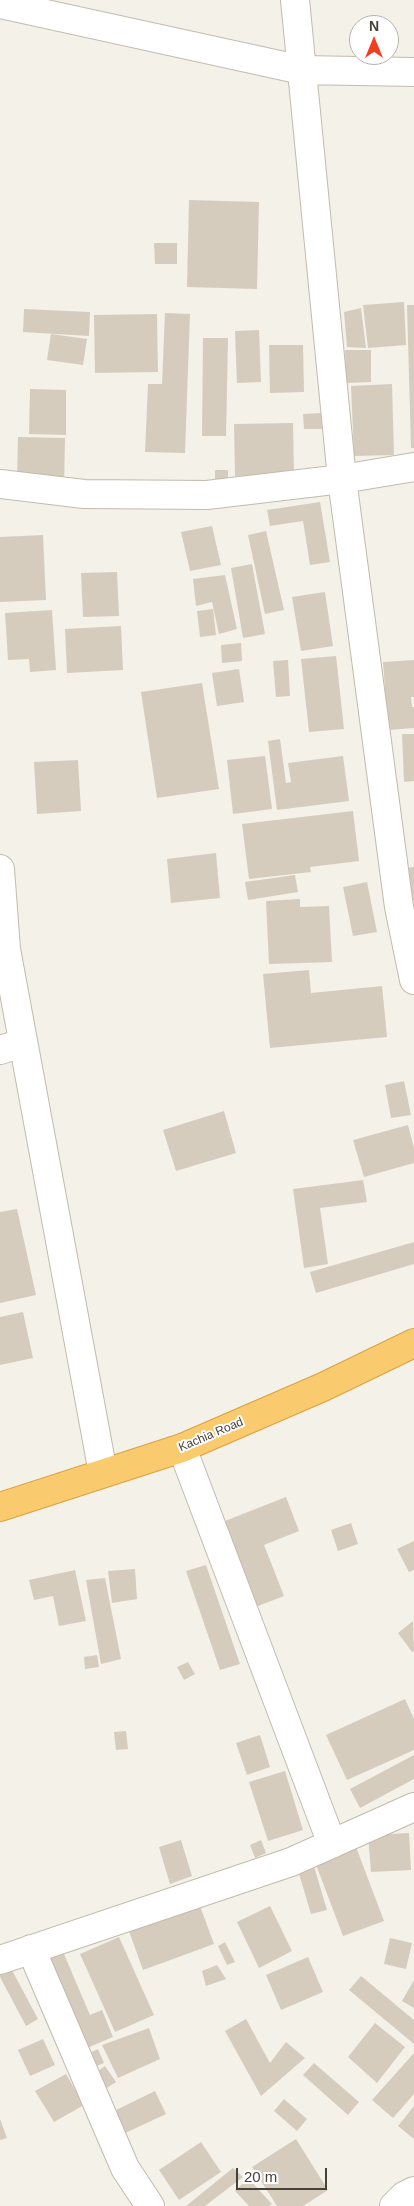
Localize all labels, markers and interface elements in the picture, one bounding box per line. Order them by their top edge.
north arrow [349,15,399,65]
text: N [369,18,379,34]
street label: Kachia Road [177,1415,245,1455]
scale bar [239,2158,330,2190]
text: 20 m [244,2168,277,2185]

